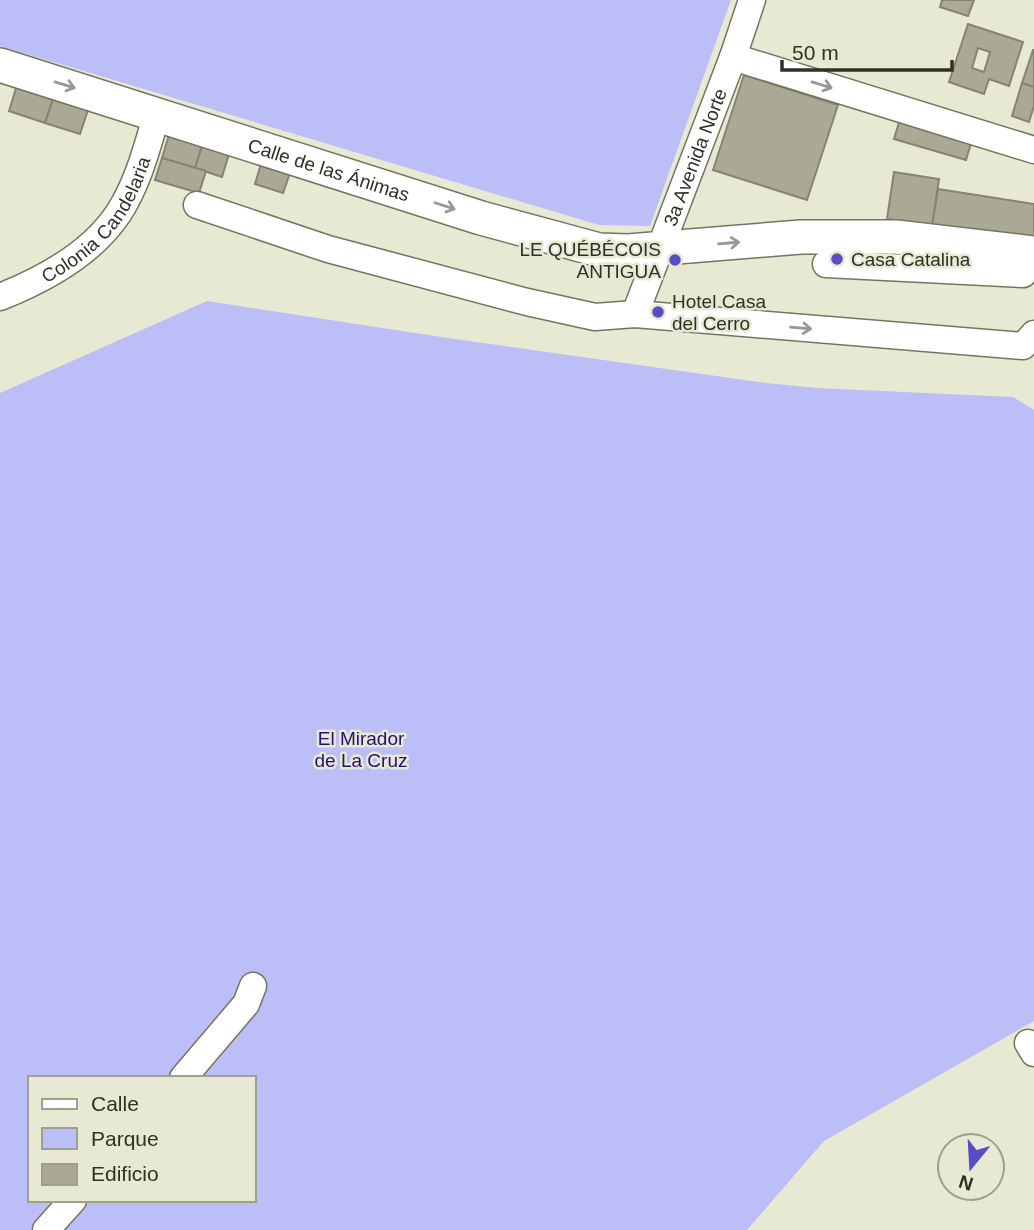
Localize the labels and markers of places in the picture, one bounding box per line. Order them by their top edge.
place label: LE QUÉBÉCOIS ANTIGUA [520,239,661,282]
place label: Casa Catalina [851,249,971,270]
marker: Casa Catalina [829,251,845,267]
marker: LE QUÉBÉCOIS ANTIGUA [667,252,683,268]
place label: Hotel Casa del Cerro [672,291,766,334]
marker: Hotel Casa del Cerro [650,304,666,320]

